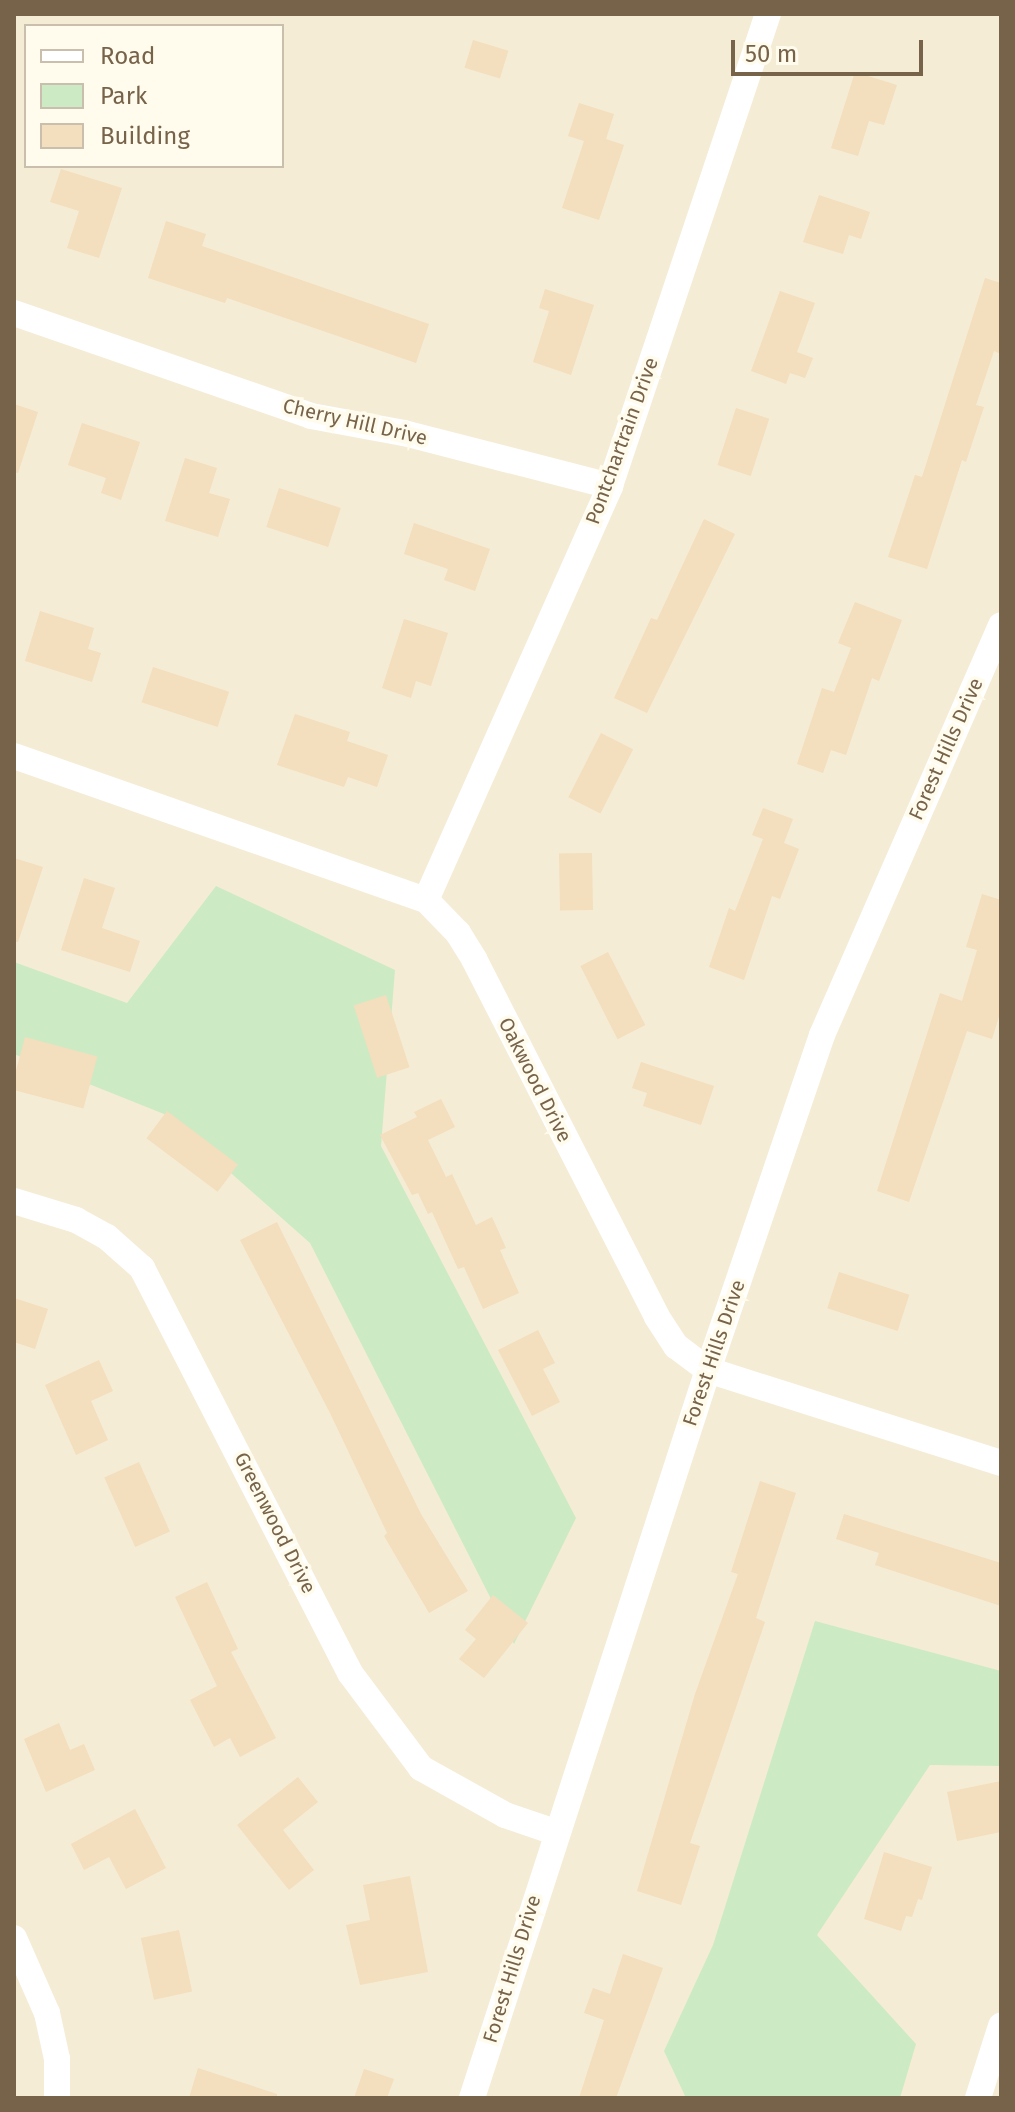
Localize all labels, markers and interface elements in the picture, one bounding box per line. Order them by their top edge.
legend [24,24,284,168]
scale bar [735,24,927,74]
text: 50 m [745,40,797,68]
text: Road [100,42,155,70]
text: Park [100,82,147,110]
text: Building [100,122,190,150]
street label: Pontchartrain Drive [581,354,663,528]
street label: Cherry Hill Drive [281,394,429,450]
street label: Forest Hills Drive [904,674,988,824]
street label: Oakwood Drive [493,1014,577,1146]
street label: Forest Hills Drive [678,1277,750,1429]
street label: Greenwood Drive [229,1448,321,1598]
street label: Forest Hills Drive [478,1892,546,2046]

